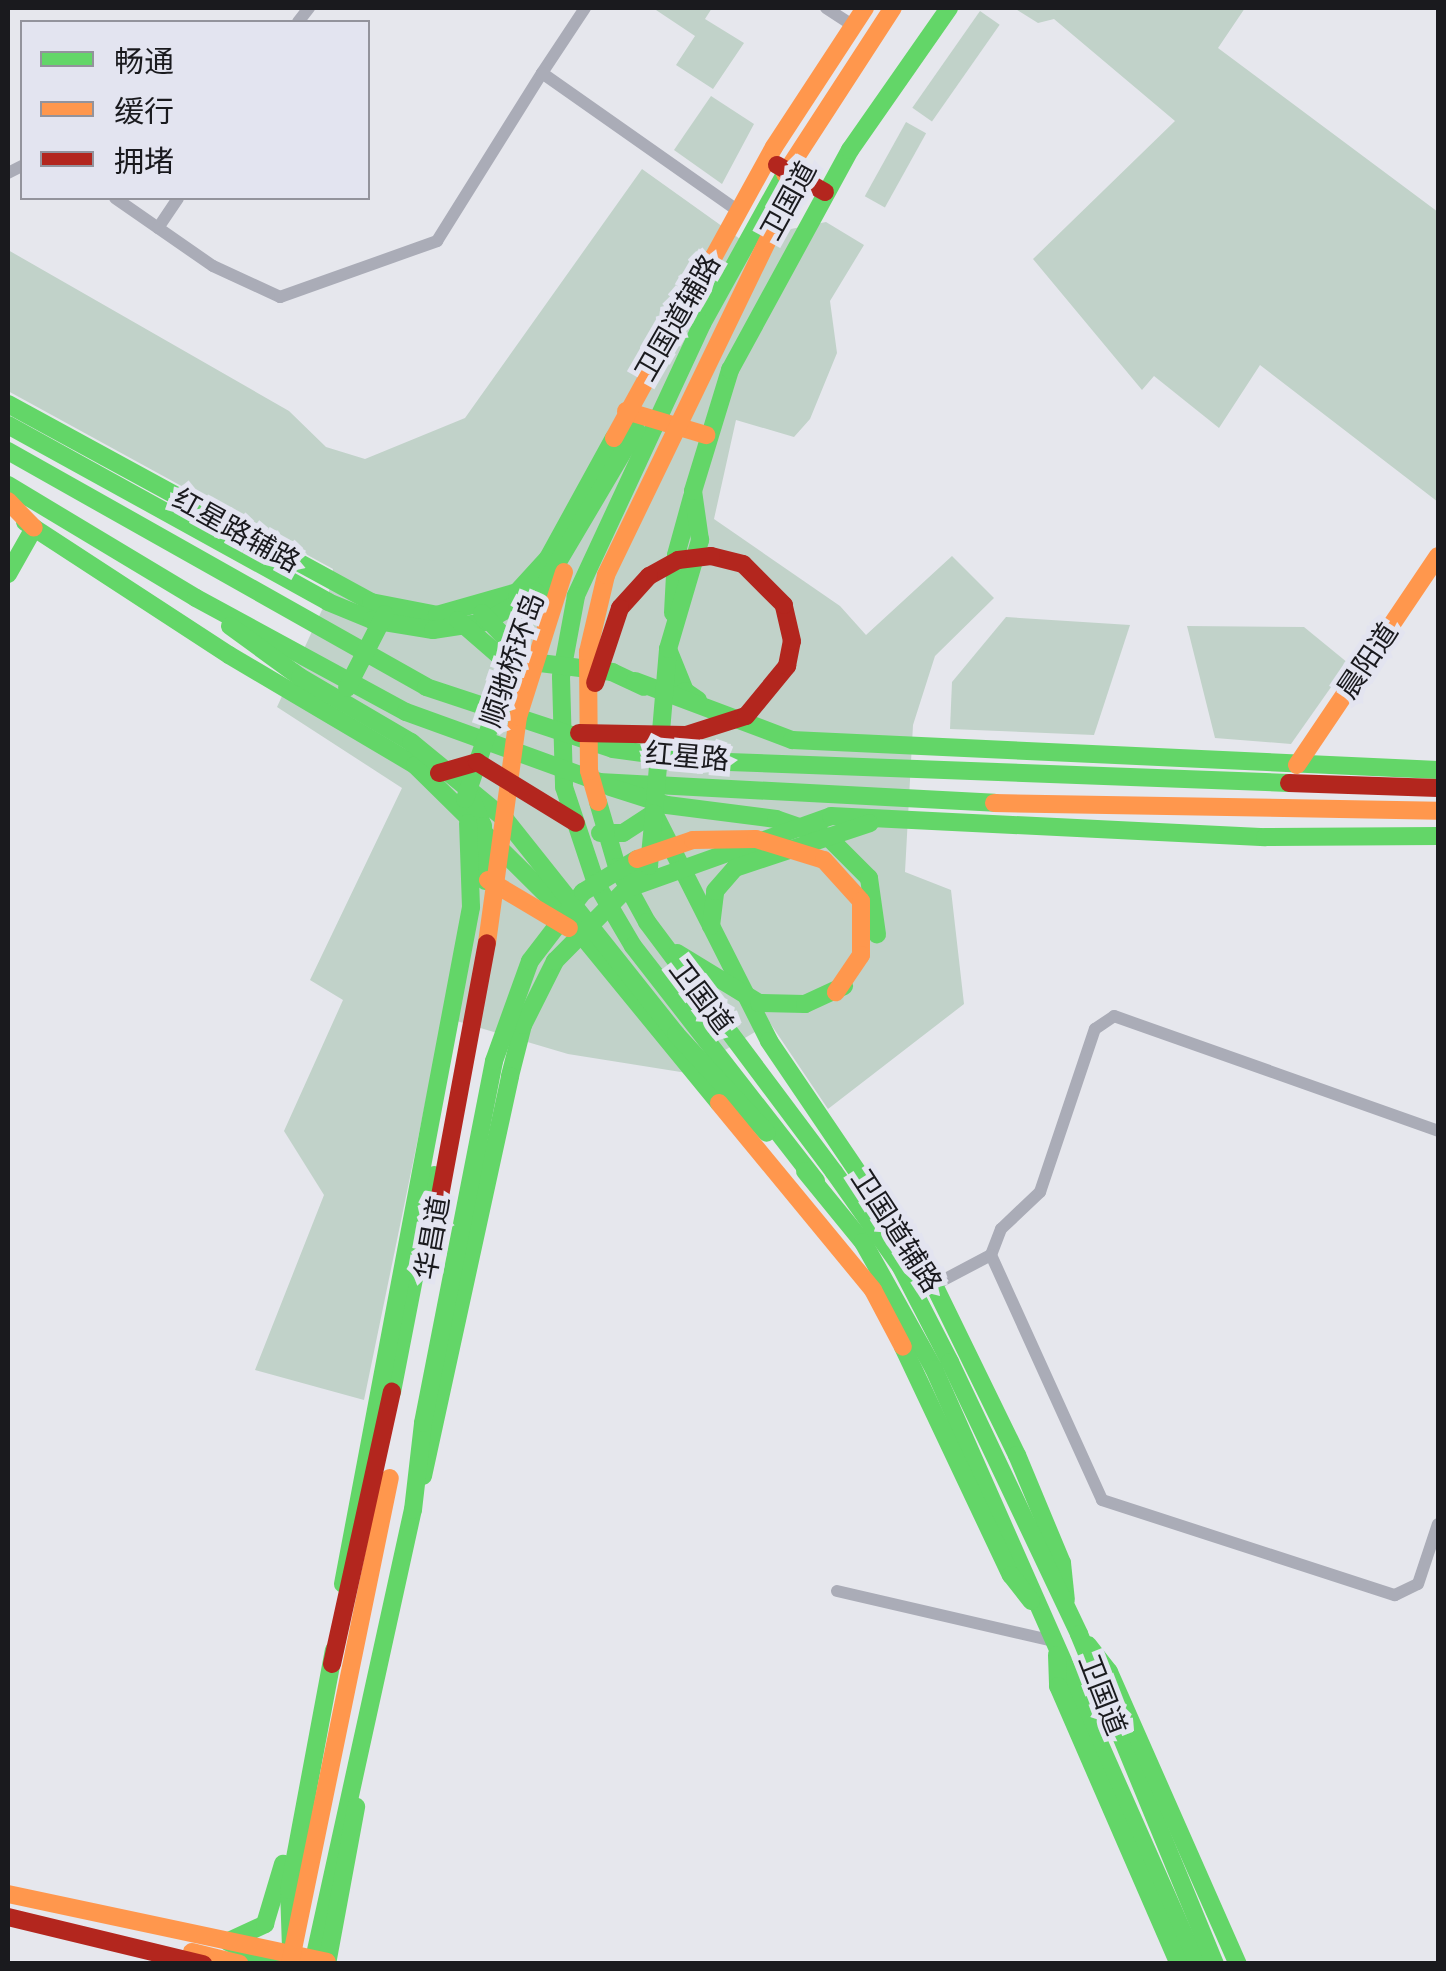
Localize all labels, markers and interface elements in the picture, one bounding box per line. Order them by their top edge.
legend [20,20,370,200]
text: 畅通 [114,44,174,80]
text: 缓行 [114,94,174,130]
text: 拥堵 [114,144,174,180]
street label: 卫国道 [754,156,824,246]
street label: 卫国道辅路 [628,249,728,387]
street label: 红星路辅路 [167,482,305,580]
street label: 顺驰桥环岛 [474,588,552,732]
street label: 晨阳道 [1331,617,1405,705]
street label: 红星路 [644,737,730,777]
street label: 卫国道 [662,953,740,1041]
street label: 卫国道辅路 [844,1163,948,1299]
street label: 华昌道 [409,1194,457,1282]
street label: 卫国道 [1071,1650,1133,1740]

